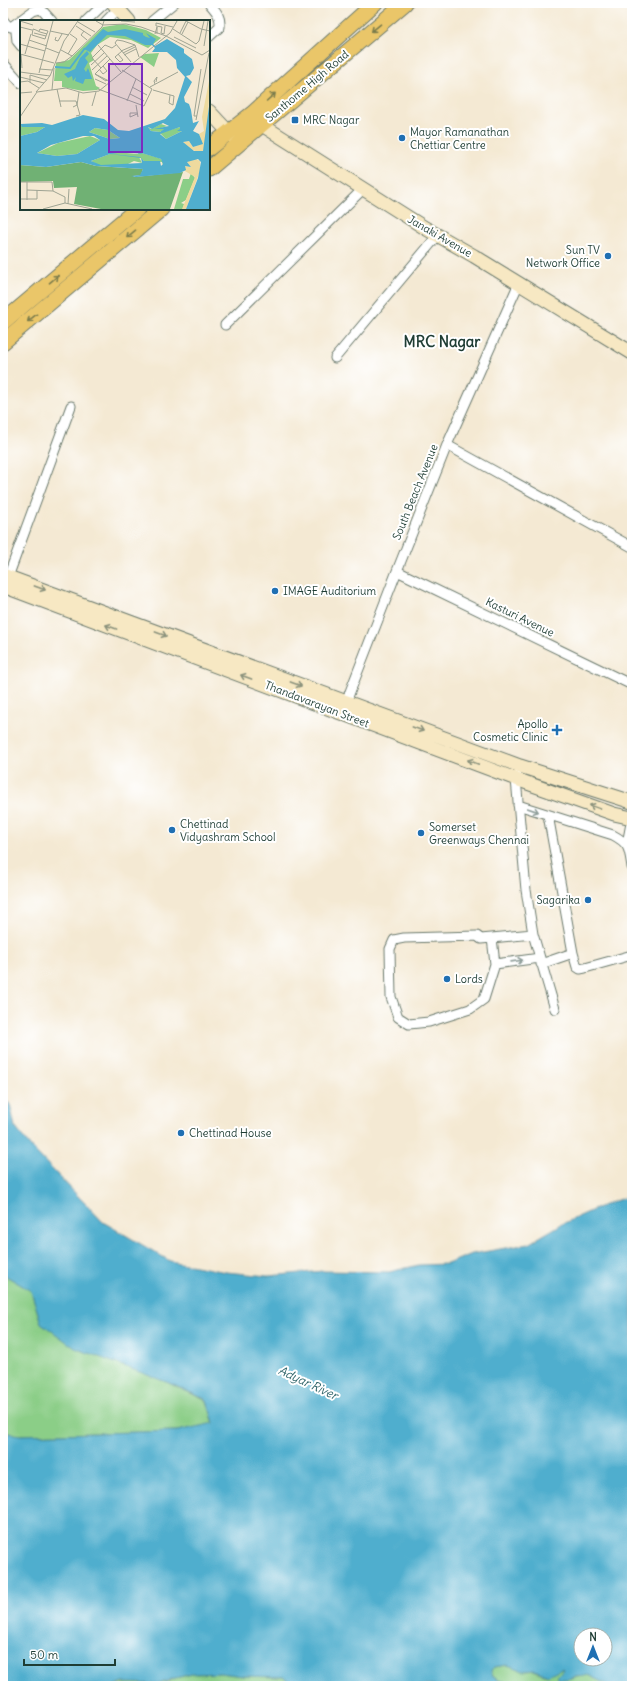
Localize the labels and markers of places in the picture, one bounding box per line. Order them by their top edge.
place label: MRC Nagar [303,113,360,127]
marker: MRC Nagar [290,115,300,125]
place label: Mayor Ramanathan Chettiar Centre [410,125,509,152]
marker: Mayor Ramanathan Chettiar Centre [397,133,407,143]
place label: Sun TV Network Office [526,243,600,270]
marker: Sun TV Network Office [603,251,613,261]
place label: IMAGE Auditorium [283,584,376,598]
marker: IMAGE Auditorium [270,586,280,596]
place label: Apollo Cosmetic Clinic [473,717,548,744]
marker: Apollo Cosmetic Clinic [551,724,563,736]
place label: Chettinad Vidyashram School [180,817,276,844]
place label: Somerset Greenways Chennai [429,820,529,847]
marker: Chettinad Vidyashram School [167,825,177,835]
marker: Somerset Greenways Chennai [416,828,426,838]
place label: Sagarika [536,893,580,907]
marker: Sagarika [583,895,593,905]
place label: Lords [455,972,483,986]
marker: Lords [442,974,452,984]
place label: Chettinad House [189,1126,272,1140]
marker: Chettinad House [176,1128,186,1138]

